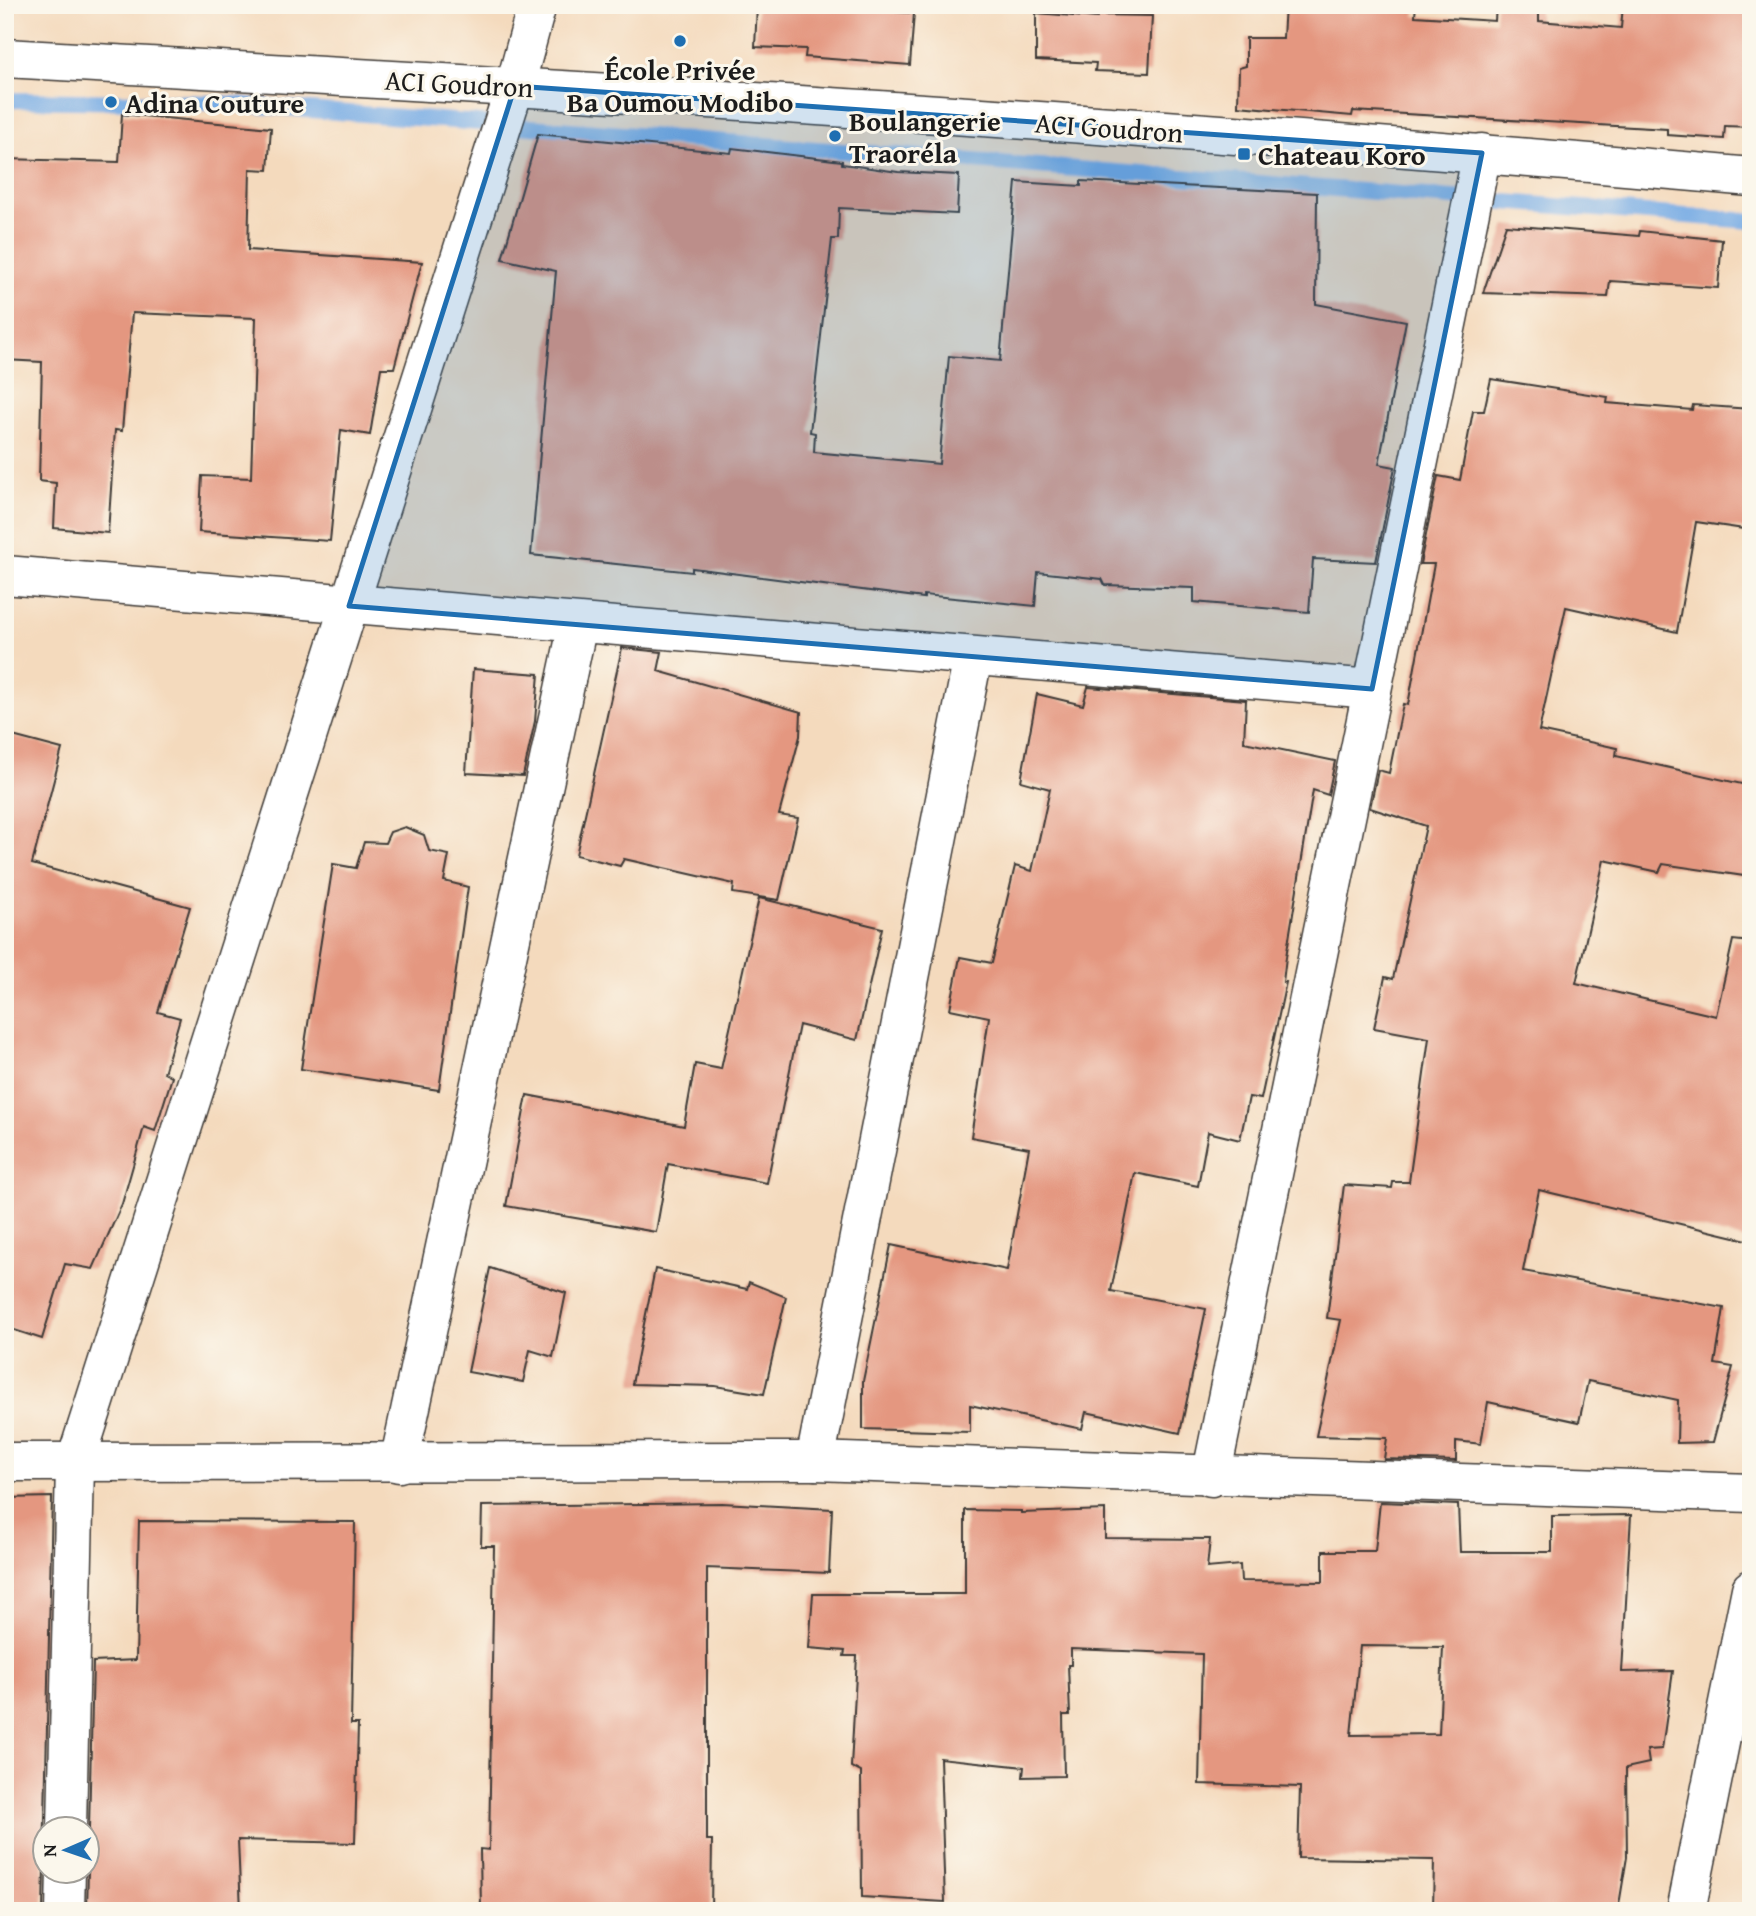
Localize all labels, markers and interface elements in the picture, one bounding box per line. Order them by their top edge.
marker: École Privée Ba Oumou Modibo [672,33,688,49]
place label: École Privée Ba Oumou Modibo [567,49,793,122]
street label: ACI Goudron [384,59,535,107]
place label: Adina Couture [125,82,304,123]
marker: Adina Couture [103,94,119,110]
place label: Boulangerie Traoréla [849,100,1001,173]
street label: ACI Goudron [1033,101,1185,153]
marker: Boulangerie Traoréla [827,128,843,144]
place label: Chateau Koro [1258,134,1426,175]
marker: Chateau Koro [1236,146,1252,162]
north arrow [32,1814,102,1884]
text: N [35,1843,63,1857]

